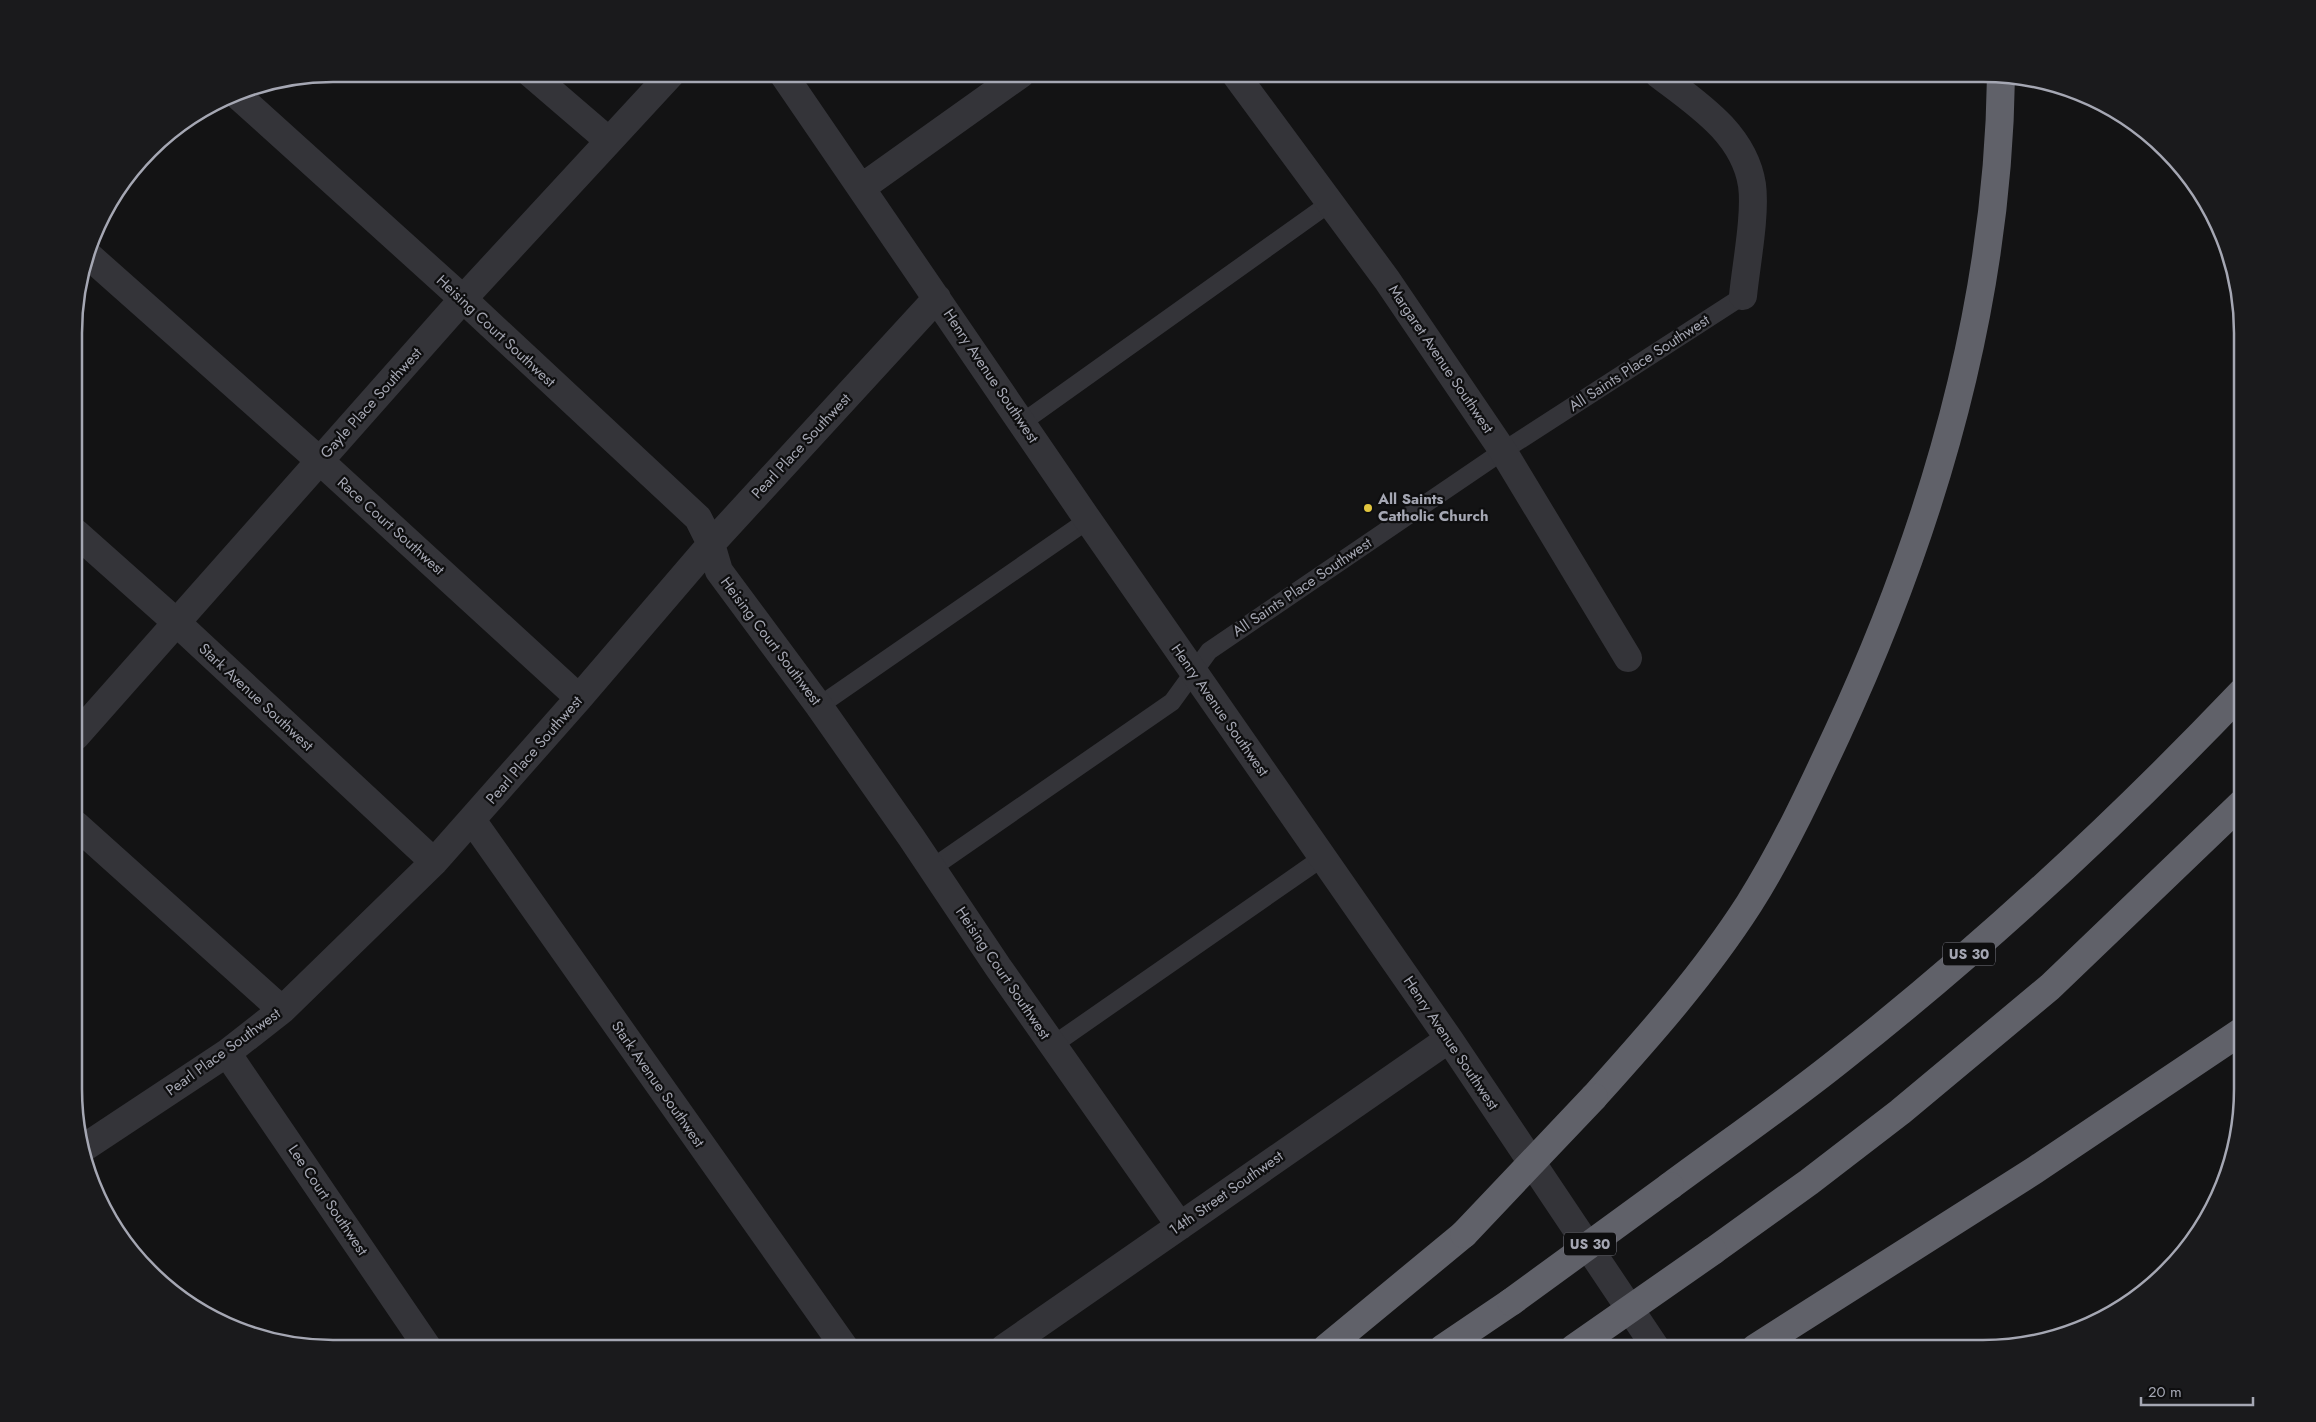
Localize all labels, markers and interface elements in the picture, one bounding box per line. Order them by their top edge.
street label: Heising Court Southwest [432,270,561,392]
street label: Margaret Avenue Southwest [1383,280,1499,438]
street label: Henry Avenue Southwest [938,305,1044,448]
street label: All Saints Place Southwest [1564,309,1714,417]
street label: Gayle Place Southwest [315,342,427,463]
street label: Pearl Place Southwest [746,388,856,504]
street label: Race Court Southwest [332,472,450,580]
place label: All Saints Catholic Church [1377,488,1488,527]
marker: All Saints Catholic Church [1362,502,1374,514]
street label: All Saints Place Southwest [1228,532,1376,642]
street label: Heising Court Southwest [715,572,827,710]
street label: Stark Avenue Southwest [194,638,318,756]
street label: Henry Avenue Southwest [1166,639,1274,781]
street label: Pearl Place Southwest [481,691,588,809]
street label: Heising Court Southwest [950,902,1056,1044]
road number: US 30 [1943,942,1995,966]
street label: Henry Avenue Southwest [1398,972,1504,1115]
street label: Pearl Place Southwest [161,1003,285,1101]
street label: Stark Avenue Southwest [606,1016,710,1152]
street label: Lee Court Southwest [283,1140,373,1260]
street label: 14th Street Southwest [1164,1145,1288,1241]
road number: US 30 [1564,1232,1616,1256]
scale bar [2141,1374,2254,1406]
text: 20 m [2148,1381,2182,1403]

